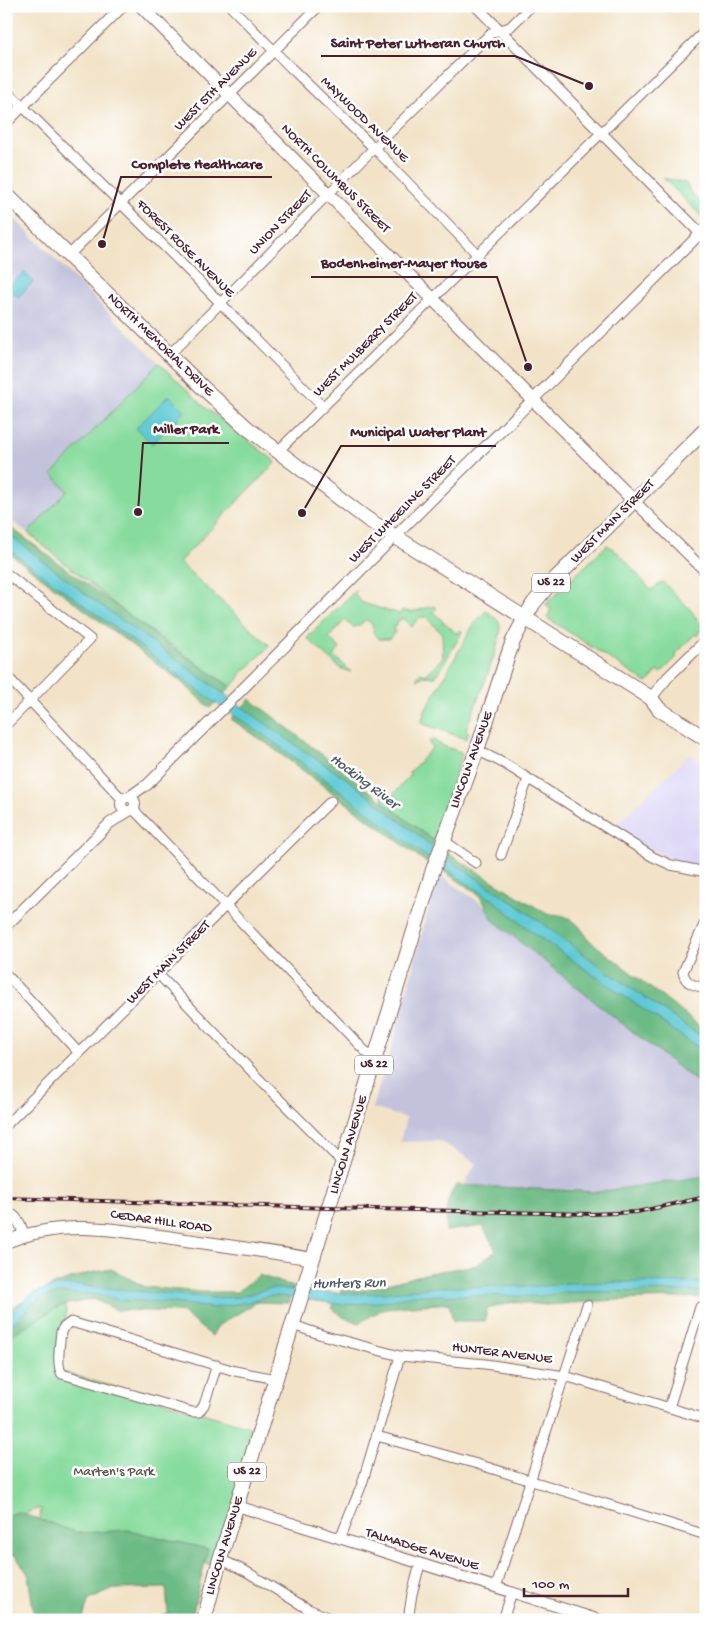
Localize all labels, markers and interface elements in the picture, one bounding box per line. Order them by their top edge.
callout: Saint Peter Lutheran Church [321,26,515,56]
text: Saint Peter Lutheran Church [331,35,505,53]
street label: WEST 5TH AVENUE [171,44,262,135]
street label: MAYWOOD AVENUE [316,73,413,167]
street label: NORTH COLUMBUS STREET [277,121,394,238]
callout: Complete Healthcare [121,147,272,177]
text: Complete Healthcare [130,156,264,174]
street label: UNION STREET [246,187,317,259]
street label: FOREST ROSE AVENUE [132,196,239,303]
callout: Bodenheimer-Mayer House [311,247,497,277]
text: Bodenheimer-Mayer House [320,255,488,273]
street label: WEST MULBERRY STREET [310,289,422,401]
street label: NORTH MEMORIAL DRIVE [103,290,218,401]
callout: Miller Park [143,413,229,443]
callout: Municipal Water Plant [341,416,496,446]
text: Miller Park [153,421,221,439]
text: Municipal Water Plant [350,424,488,442]
street label: WEST WHEELING STREET [346,452,461,567]
street label: WEST MAIN STREET [568,476,659,567]
road number: US 22 [532,574,570,592]
street label: LINCOLN AVENUE [447,708,498,811]
water label: Hocking River [326,750,404,815]
street label: WEST MAIN STREET [124,917,215,1008]
road number: US 22 [355,1056,393,1074]
street label: LINCOLN AVENUE [326,1093,372,1196]
street label: CEDAR HILL ROAD [109,1206,214,1238]
water label: Hunters Run [312,1274,387,1294]
street label: HUNTER AVENUE [451,1339,554,1369]
road number: US 22 [228,1462,266,1481]
park label: Marten's Park [74,1464,156,1481]
street label: LINCOLN AVENUE [202,1494,248,1597]
street label: TALMADGE AVENUE [362,1524,482,1576]
scale bar [524,1566,628,1598]
text: 100 m [531,1576,570,1594]

